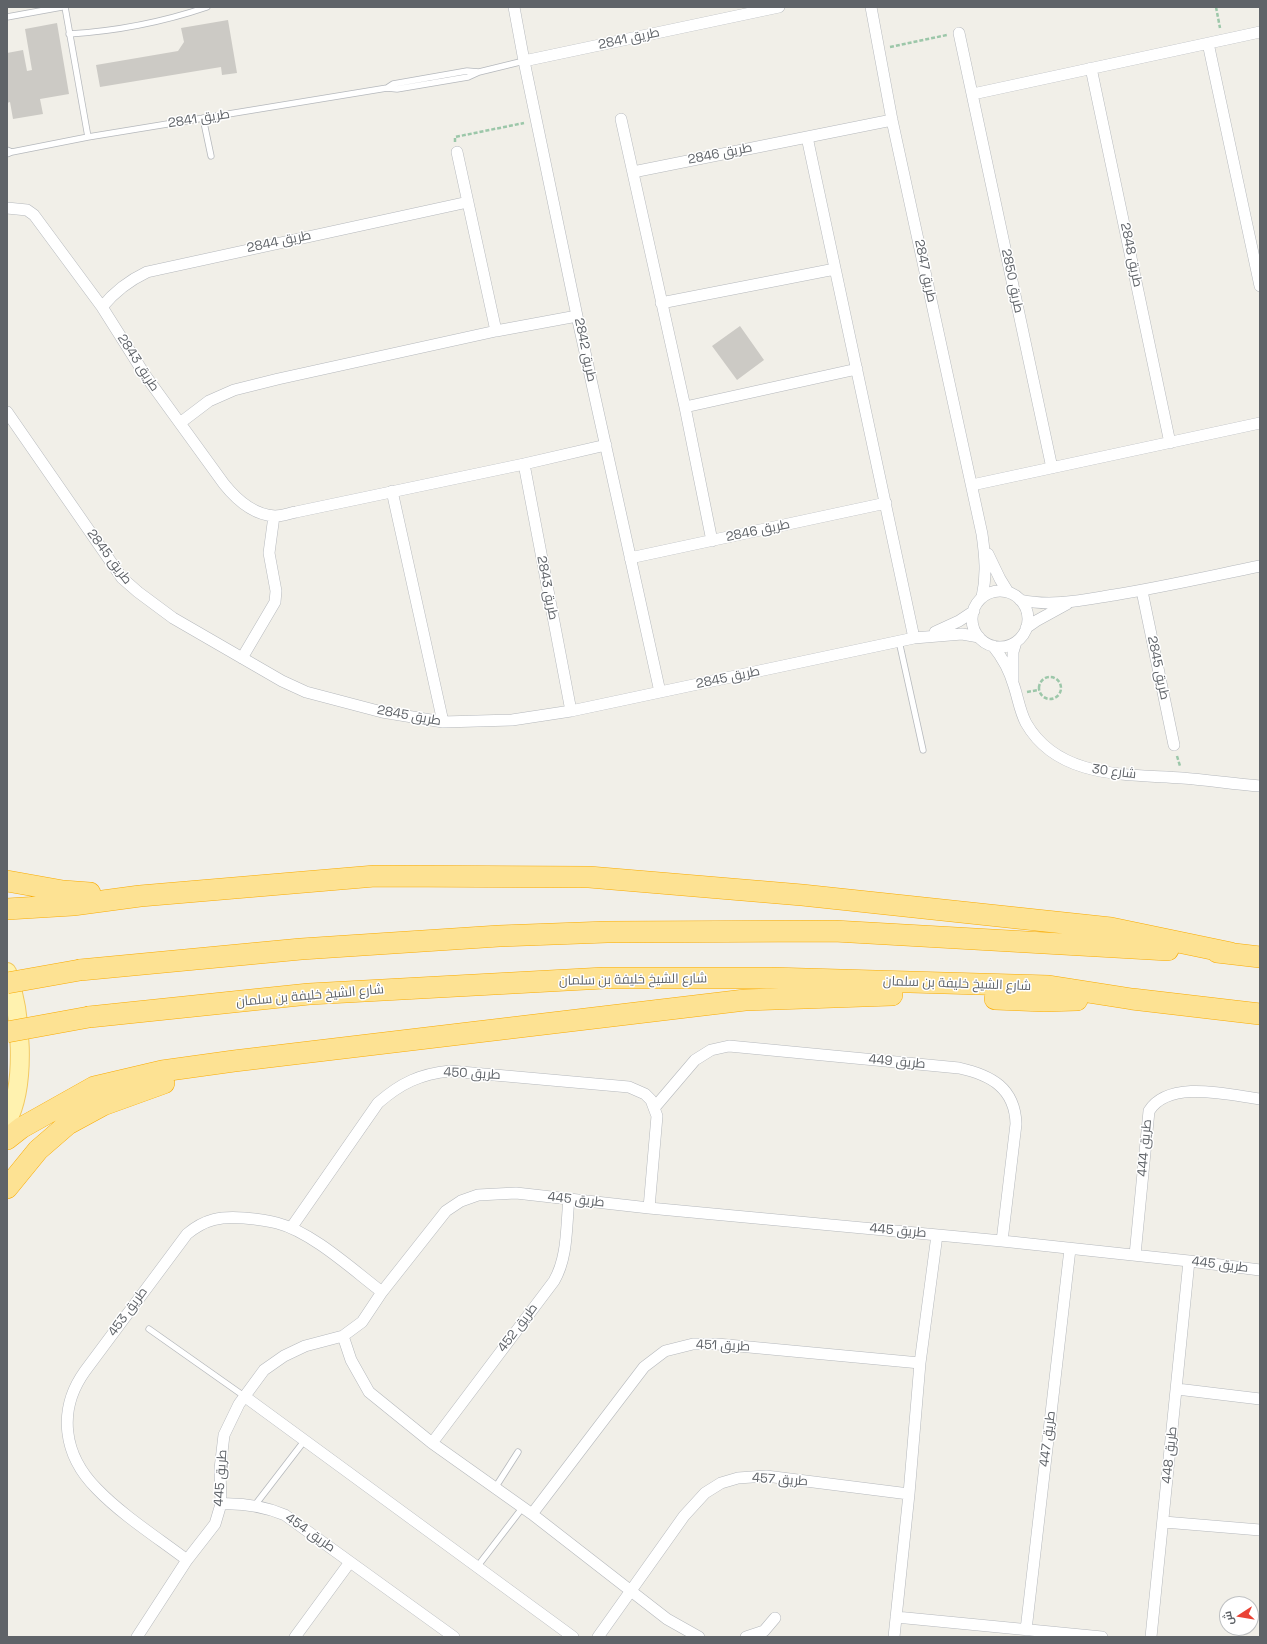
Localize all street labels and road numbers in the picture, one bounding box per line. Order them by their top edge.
street label: طريق 2841 [597,25,661,53]
street label: طريق 2841 [167,106,231,132]
street label: طريق 2846 [687,140,753,168]
street label: طريق 2848 [1117,221,1145,289]
street label: طريق 2844 [245,228,313,256]
street label: طريق 2847 [911,238,939,304]
street label: طريق 2850 [998,248,1026,314]
street label: طريق 2842 [571,317,599,383]
street label: طريق 2843 [114,332,162,394]
street label: طريق 2846 [725,517,791,545]
street label: طريق 2845 [83,526,135,588]
street label: طريق 2843 [533,555,561,621]
street label: طريق 2845 [1144,635,1172,701]
street label: طريق 2845 [695,664,761,692]
street label: طريق 2845 [376,703,442,729]
street label: شارع 30 [1091,762,1137,782]
street label: شارع الشيخ خليفة بن سلمان [559,971,707,989]
street label: شارع الشيخ خليفة بن سلمان [883,974,1031,994]
street label: شارع الشيخ خليفة بن سلمان [236,982,384,1010]
street label: طريق 449 [868,1052,926,1072]
street label: طريق 450 [443,1065,501,1083]
street label: طريق 444 [1135,1119,1155,1177]
street label: طريق 445 [547,1189,605,1211]
street label: طريق 445 [869,1221,927,1241]
street label: طريق 445 [1191,1254,1249,1276]
street label: طريق 453 [105,1284,151,1340]
street label: طريق 452 [495,1301,541,1355]
street label: طريق 451 [696,1337,750,1355]
street label: طريق 447 [1037,1410,1059,1468]
street label: طريق 448 [1159,1426,1181,1484]
street label: طريق 445 [211,1449,231,1507]
street label: طريق 457 [751,1470,809,1490]
street label: طريق 454 [282,1510,338,1556]

